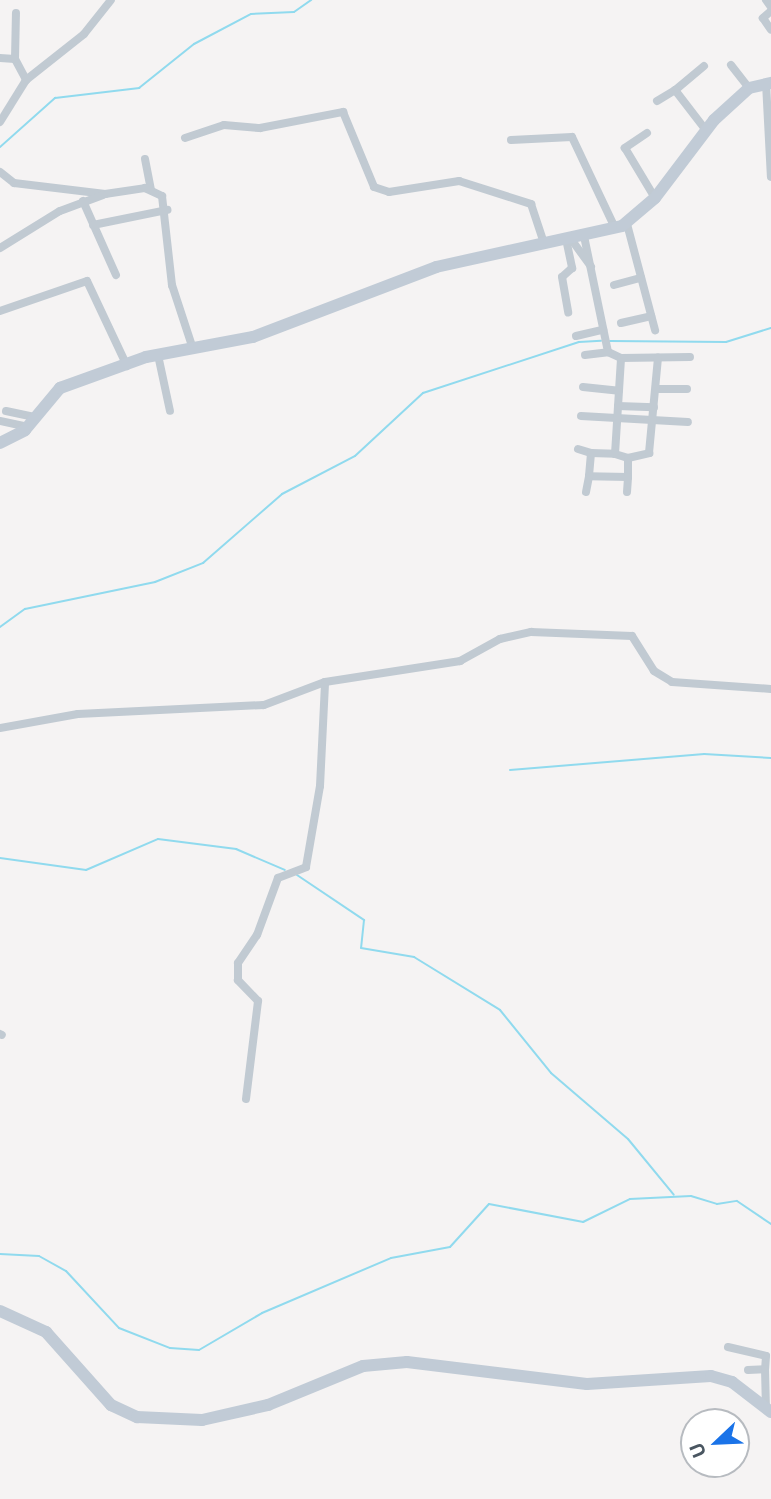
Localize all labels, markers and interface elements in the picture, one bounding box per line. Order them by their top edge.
north arrow [680,1408,750,1478]
text: U [683,1439,712,1462]

